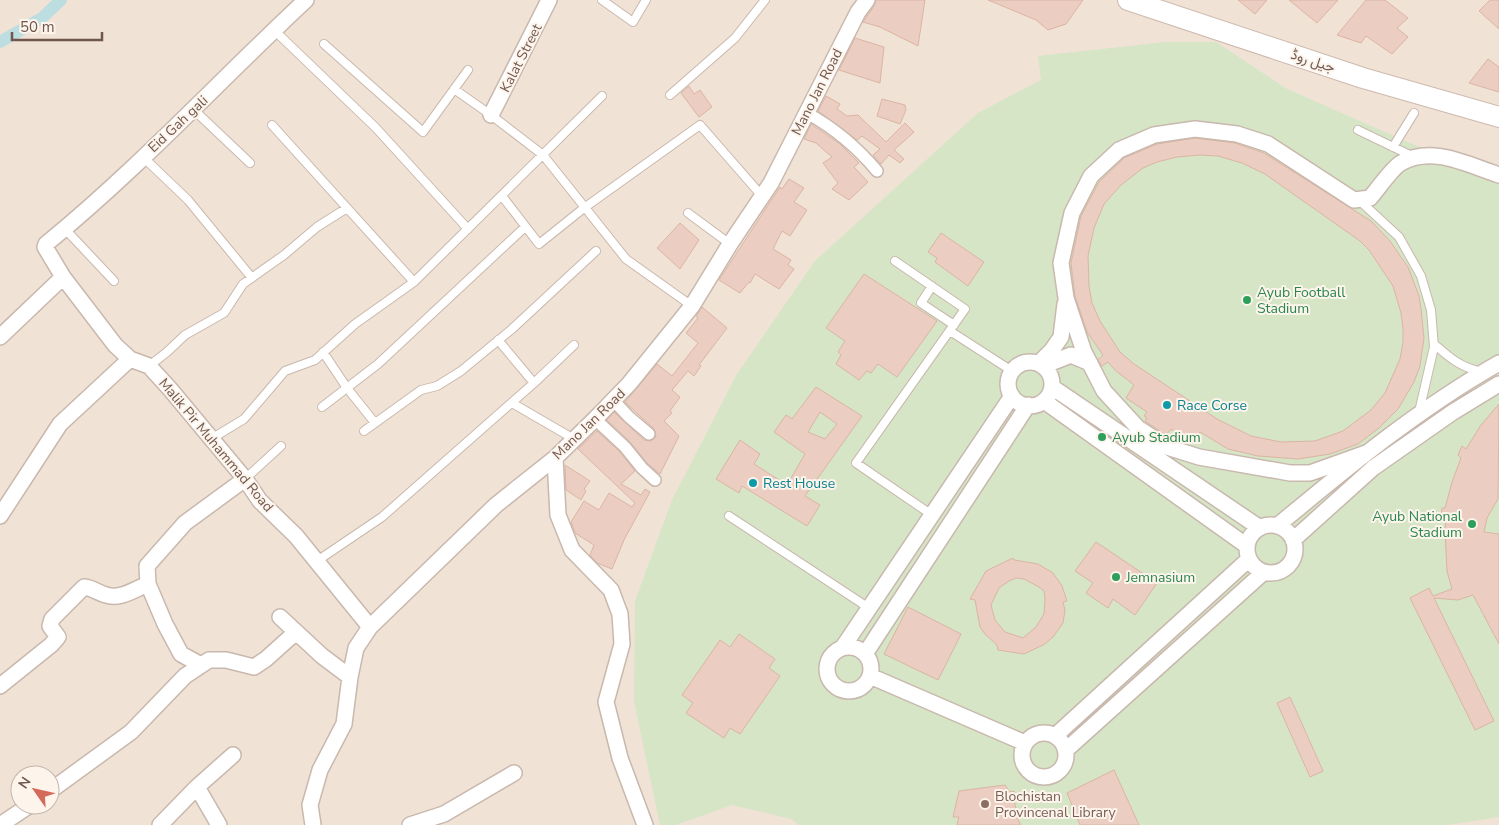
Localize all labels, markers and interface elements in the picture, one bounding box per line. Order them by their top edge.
scale bar [12,10,102,42]
text: 50 m [20,17,55,37]
street label: Kalat Street [496,20,546,95]
street label: Mano Jan Road [787,45,847,139]
street label: جیل روڈ [1288,45,1338,77]
street label: Eid Gah gali [144,91,212,157]
place label: Ayub Football Stadium [1257,283,1346,318]
marker: Ayub Football Stadium [1241,294,1253,306]
street label: Malik Pir Muhammad Road [154,374,278,516]
street label: Mano Jan Road [548,384,630,464]
place label: Race Corse [1177,396,1247,415]
marker: Race Corse [1161,399,1173,411]
place label: Ayub Stadium [1112,428,1201,447]
marker: Ayub Stadium [1096,431,1108,443]
place label: Rest House [763,474,835,493]
marker: Rest House [747,477,759,489]
place label: Ayub National Stadium [1372,507,1463,542]
marker: Ayub National Stadium [1466,518,1478,530]
place label: Jemnasium [1125,568,1195,587]
marker: Jemnasium [1110,571,1122,583]
north arrow [10,765,60,815]
text: N [14,773,35,793]
place label: Blochistan Provincenal Library [995,787,1116,822]
marker: Blochistan Provincenal Library [979,798,991,810]

